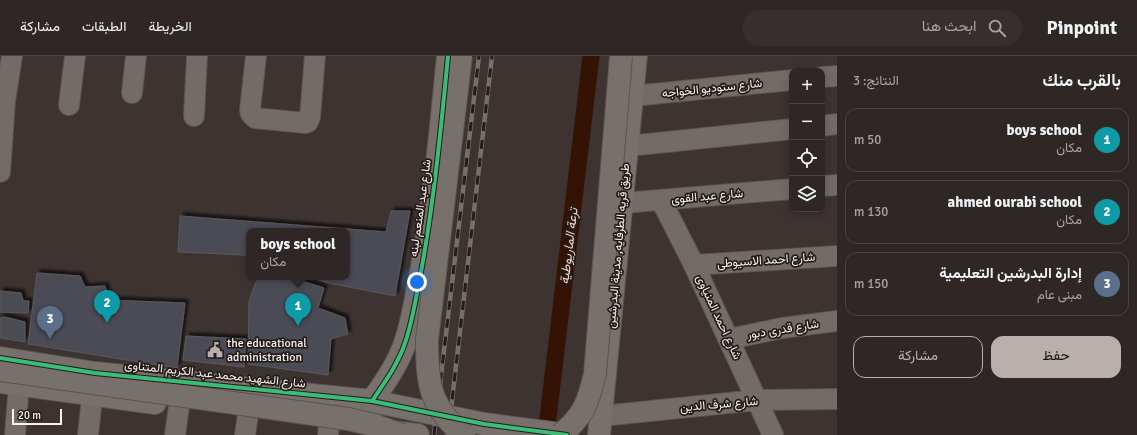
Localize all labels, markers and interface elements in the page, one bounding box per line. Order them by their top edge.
search box [742,10,1022,46]
text: Pinpoint [1046,16,1117,40]
text: ابحث هنا [922,17,976,35]
icon: search [986,17,1008,39]
text: مشاركة [20,18,60,35]
text: الطبقات [82,18,126,35]
text: الخريطة [148,18,192,35]
map controls [789,68,825,212]
button: + [789,68,825,104]
text: بالقرب منك [1043,70,1121,91]
text: النتائج: 3 [853,73,899,89]
street label: شارع ستوديو الخواجه [661,76,763,102]
button: − [789,104,825,140]
text: boys school [1007,121,1082,139]
text: 50 m [854,132,881,148]
text: 1 [1103,132,1111,148]
button: locate [789,140,825,176]
text: مكان [1056,140,1082,156]
street label: شارع عبد المنعم لبنه [406,158,436,258]
street label: طريق قريه الطرفايه, مدينة البدرشين [604,163,633,329]
button: layers [789,176,825,212]
street label: شارع عبد القوى [670,186,744,208]
text: ahmed ourabi school [948,193,1082,211]
text: 130 m [854,204,888,220]
text: 2 [1103,204,1111,220]
water label: ترعة الماريوطية [556,205,582,285]
text: مكان [1056,212,1082,228]
popup [246,228,350,280]
text: boys school [260,235,336,253]
street label: شارع احمد الاسيوطى [716,250,816,272]
text: مكان [260,254,286,270]
text: إدارة البدرشين التعليمية [939,264,1082,282]
your location [407,272,427,292]
street label: شارع احمد المنياوى [691,272,745,362]
text: 150 m [854,276,888,292]
text: 3 [1103,276,1111,292]
text: مبنى عام [1037,287,1082,303]
pin: 2 [94,290,120,323]
pin: 1 [285,293,311,326]
pin: 3 [37,306,63,339]
street label: شارع قدرى دبور [745,316,820,344]
place label: the educational administration [227,336,307,365]
button: مشاركة [853,336,983,378]
button: حفظ [991,336,1121,378]
public building icon: the educational administration [206,341,224,359]
street label: شارع الشهيد محمد عبد الكريم المتناوى [124,358,306,392]
street label: شارع شرف الدين [679,394,759,416]
scale bar [12,407,62,426]
text: 20 m [18,409,41,422]

